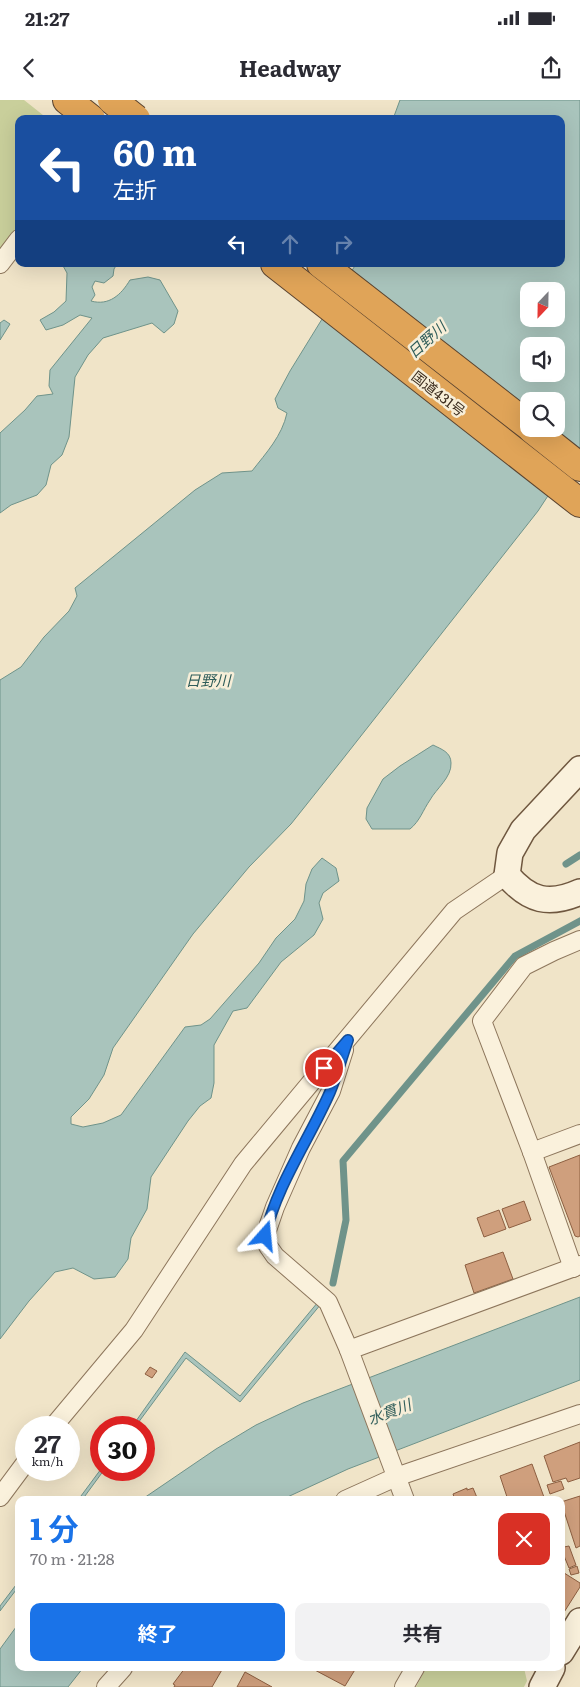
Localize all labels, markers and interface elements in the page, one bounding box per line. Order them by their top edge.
text: 21:27 [25,4,70,32]
text: Headway [239,51,341,84]
icon: back [15,54,43,82]
icon: share [537,54,565,82]
text: 60 m [113,125,197,177]
icon: left [30,135,95,200]
text: 左折 [113,172,157,205]
icon: left [223,230,251,258]
icon: ahead [276,230,304,258]
icon: right [329,230,357,258]
north arrow [520,282,565,328]
map controls [520,282,565,437]
water label: 日野川 [402,314,452,363]
button: sound [520,337,565,382]
street label: 国道431号 [408,366,470,420]
button: search [520,392,565,437]
water label: 日野川 [185,668,232,691]
pin [303,1047,345,1089]
icon: arrive [310,1054,338,1082]
position arrow [238,1209,290,1261]
water label: 水貫川 [364,1391,416,1430]
speed limit sign: 30 [90,1416,155,1481]
text: 27 [34,1424,61,1461]
text: km/h [32,1452,63,1470]
text: 1 分 [30,1505,78,1549]
button: close [498,1513,550,1565]
text: 70 m · 21:28 [30,1546,115,1570]
button: 終了 [30,1603,285,1661]
button: 共有 [295,1603,550,1661]

